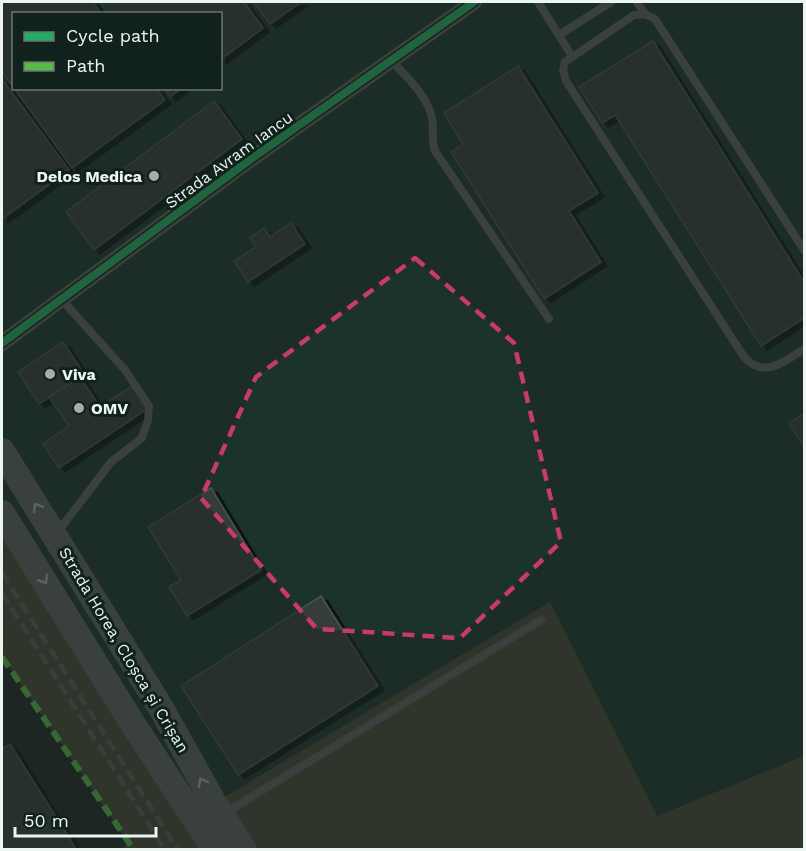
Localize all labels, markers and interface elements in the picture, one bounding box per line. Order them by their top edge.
legend [12,12,222,90]
text: Cycle path [66,25,160,46]
text: Path [66,55,106,76]
street label: Strada Avram Iancu [162,107,296,213]
place label: Delos Medica [37,167,143,186]
marker: Delos Medica [147,169,161,183]
place label: Viva [62,365,96,384]
marker: Viva [43,367,57,381]
place label: OMV [91,399,128,418]
marker: OMV [72,401,86,415]
one-way arrow [32,503,44,513]
street label: Strada Horea, Cloșca și Crișan [55,544,193,756]
one-way arrow [36,574,48,584]
one-way arrow [198,778,209,788]
scale bar [15,800,156,838]
text: 50 m [24,810,69,831]

